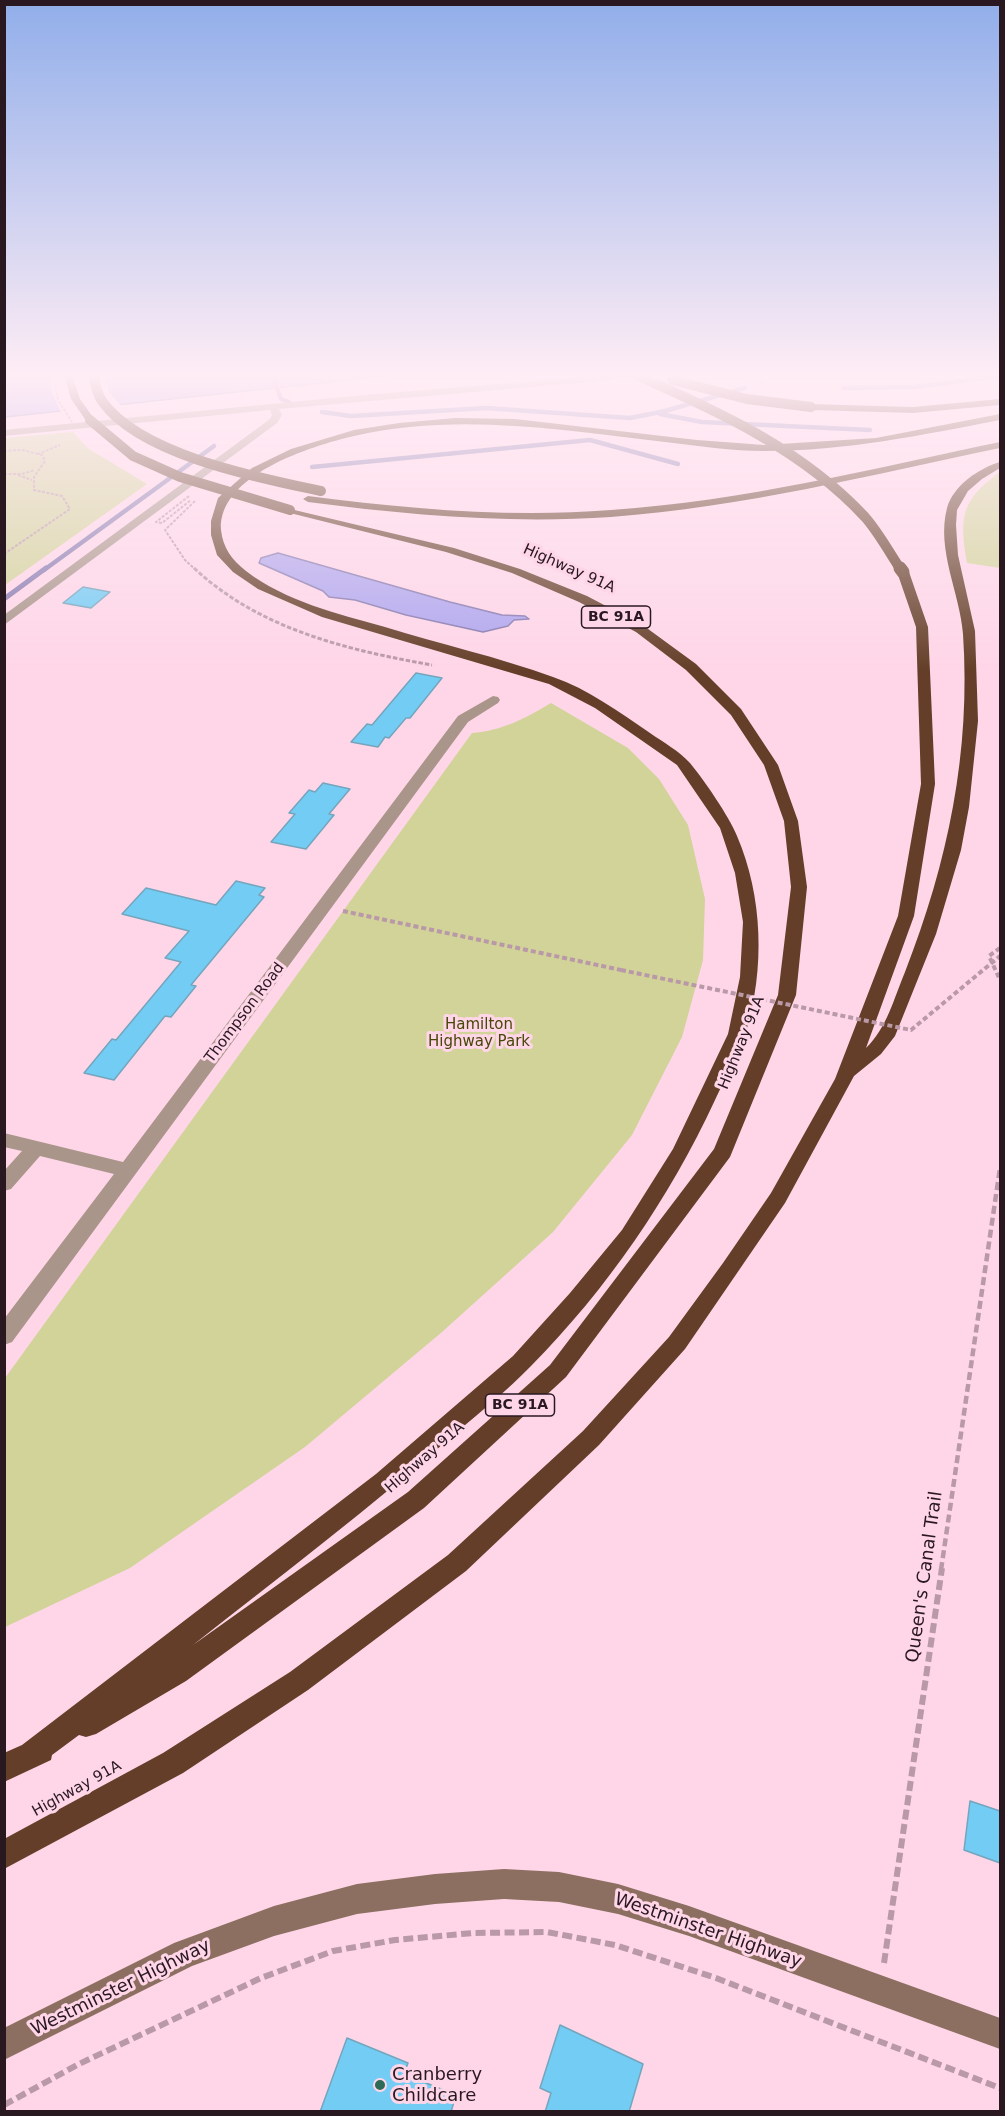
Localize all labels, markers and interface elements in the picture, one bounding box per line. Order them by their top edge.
street label: Highway 91A [520,541,618,597]
road number: BC 91A [582,606,650,628]
street label: Thompson Road [201,959,289,1067]
street label: Highway 91A [715,994,769,1092]
park label: Hamilton Highway Park [428,1016,530,1051]
road number: BC 91A [486,1394,554,1416]
street label: Highway 91A [382,1419,468,1497]
street label: Queen's Canal Trail [902,1490,948,1664]
street label: Highway 91A [29,1757,125,1821]
street label: Westminster Highway [612,1889,804,1973]
street label: Westminster Highway [28,1935,214,2041]
place label: Cranberry Childcare [392,2064,482,2106]
marker: Cranberry Childcare [373,2078,387,2092]

